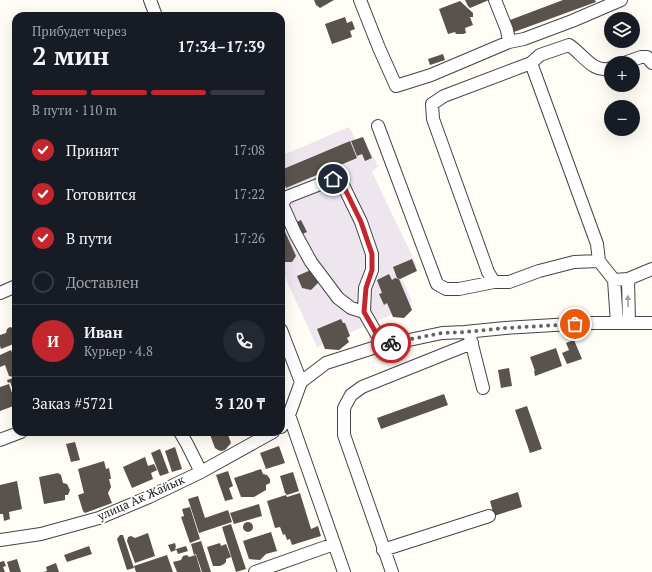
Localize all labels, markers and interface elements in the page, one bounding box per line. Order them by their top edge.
map controls [604,12,640,136]
button: layers [604,12,640,48]
text: Прибудет через [32,22,127,40]
text: 17:34–17:39 [178,36,265,56]
text: 2 мин [32,38,109,72]
button: + [604,56,640,92]
button: − [604,100,640,136]
text: В пути · 110 m [32,101,117,119]
icon: check [32,139,54,161]
text: Принят [66,140,119,160]
text: 17:08 [233,141,265,159]
pin [316,162,350,196]
icon: home [322,168,344,190]
icon: check [32,183,54,205]
text: Готовится [66,184,136,204]
text: 17:22 [233,185,265,203]
icon: check [32,227,54,249]
text: В пути [66,228,112,248]
text: 17:26 [233,229,265,247]
text: Доставлен [66,272,139,292]
one-way arrow [625,295,632,307]
pin [558,307,592,341]
icon: bag [564,313,586,335]
button: phone [223,320,265,362]
text: Иван [84,322,123,342]
courier [371,323,411,363]
text: И [47,331,59,351]
icon: bike [380,332,402,354]
text: Курьер · 4.8 [84,342,153,360]
text: Заказ #5721 [32,393,114,413]
text: 3 120 ₸ [215,393,265,413]
street label: улица Ак Жайык [94,471,187,524]

